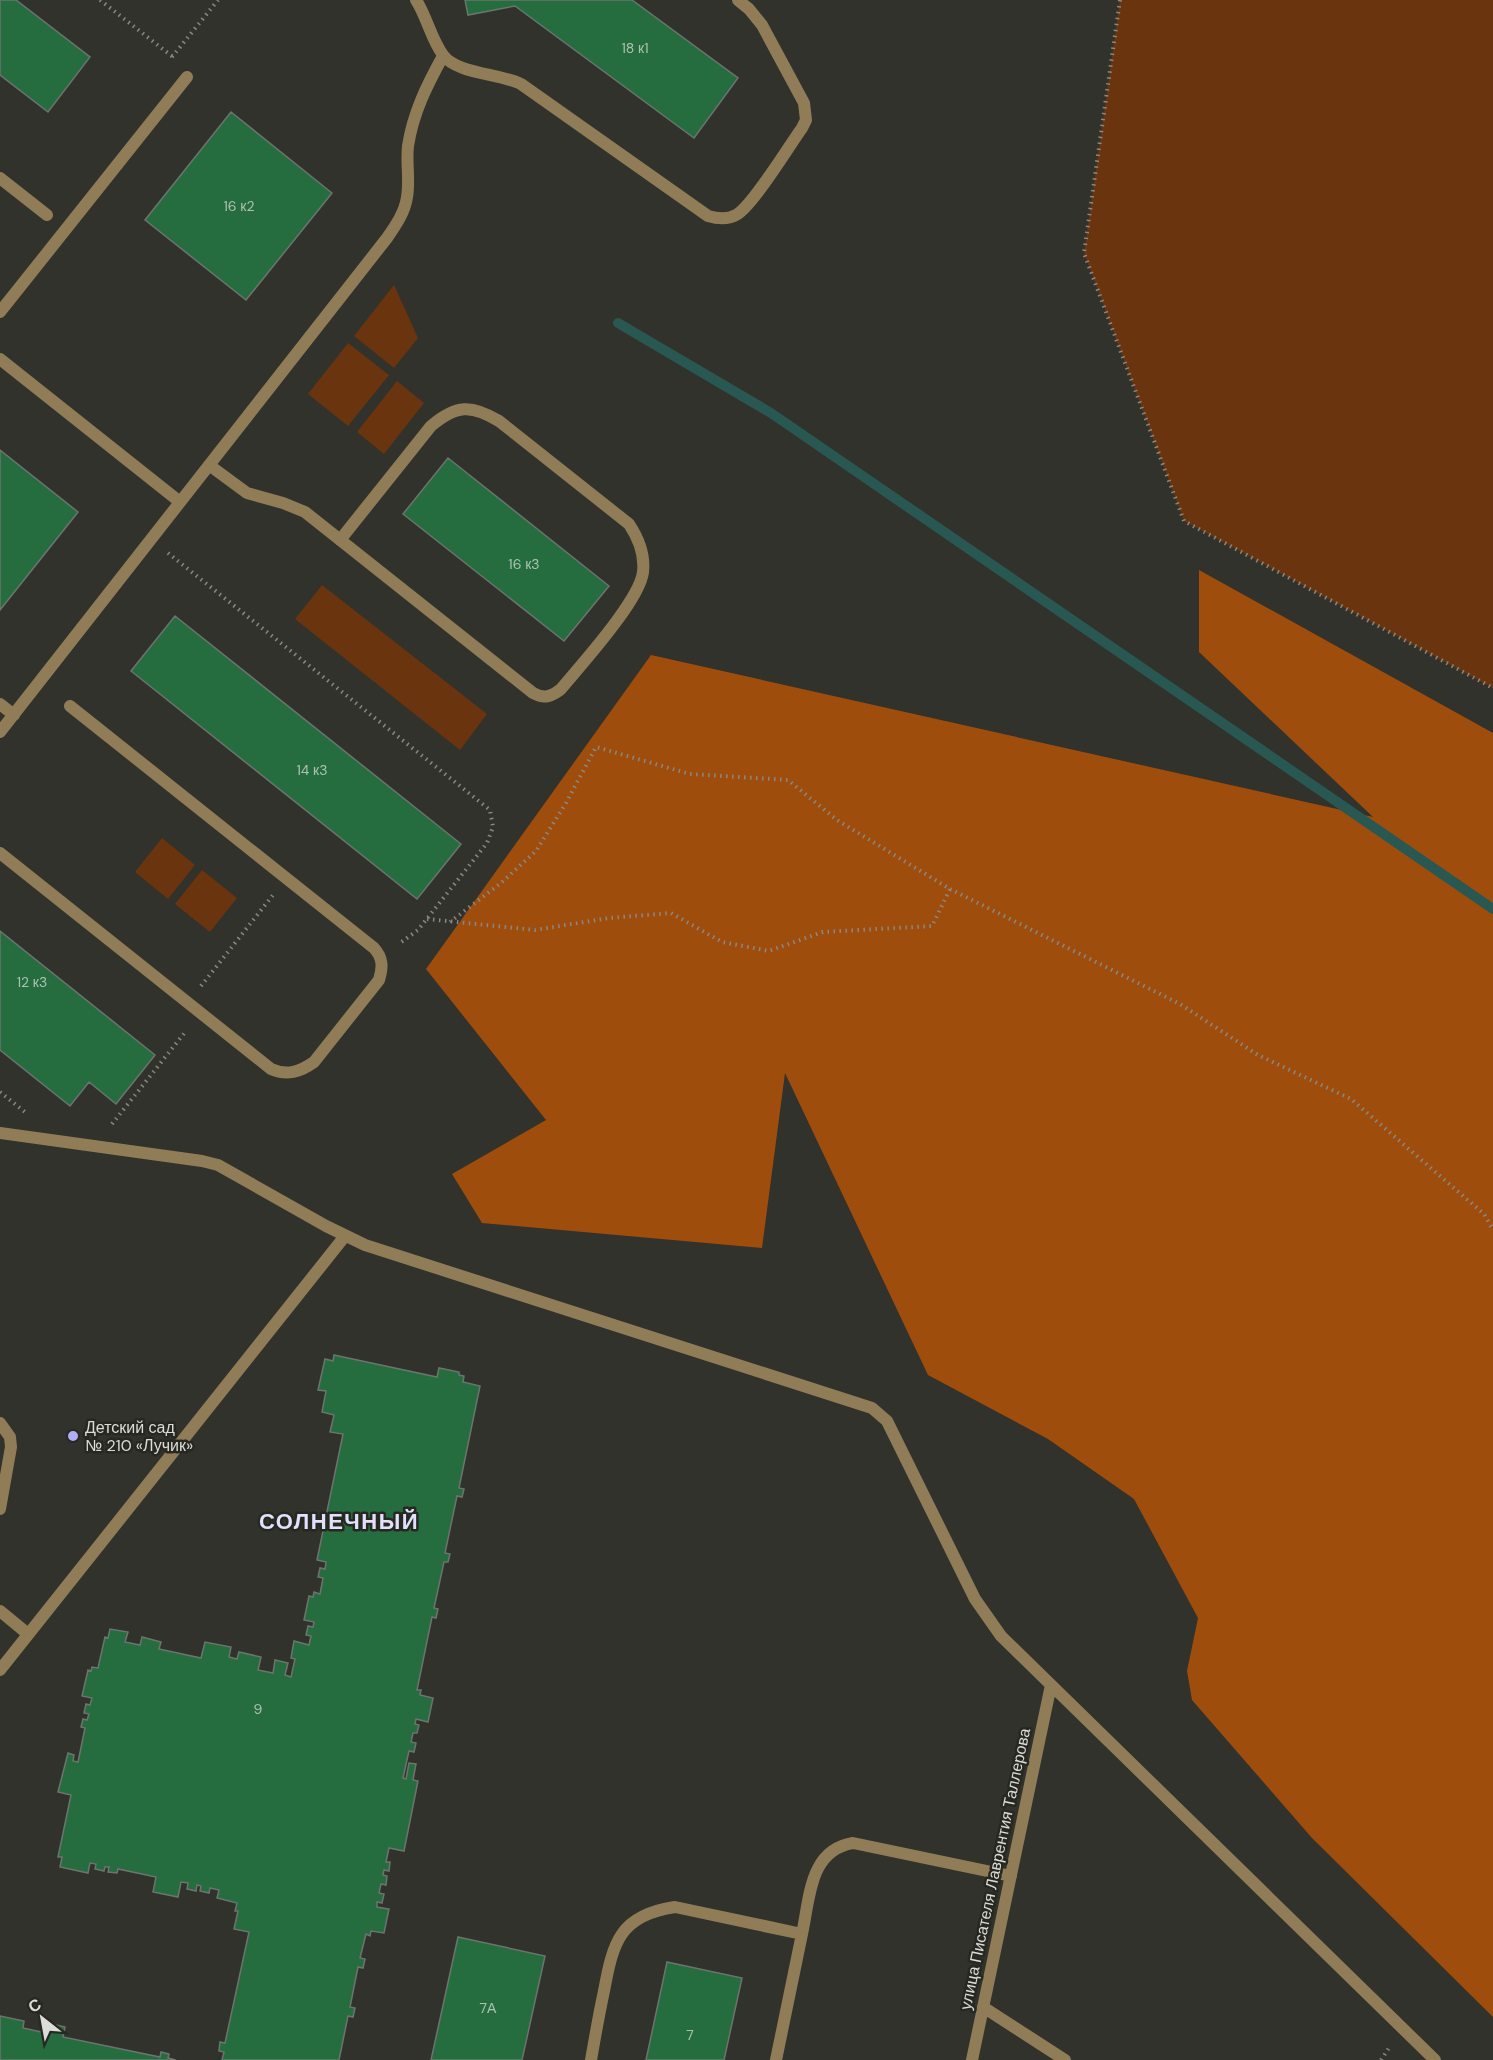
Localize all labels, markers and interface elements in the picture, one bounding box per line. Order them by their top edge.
house number: 18 к1 [621,39,649,57]
house number: 16 к2 [223,197,255,215]
house number: 16 к3 [508,555,540,573]
house number: 14 к3 [297,761,328,779]
house number: 12 к3 [17,973,47,991]
place label: Детский сад № 210 «Лучик» [85,1417,193,1456]
marker: Детский сад № 210 «Лучик» [66,1429,80,1443]
district label: СОЛНЕЧНЫЙ [259,1507,419,1536]
house number: 9 [254,1700,263,1718]
street label: улица Писателя Лаврентия Таллерова [955,1726,1035,2012]
north arrow [12,1988,72,2048]
text: С [24,1993,45,2018]
house number: 7А [480,1999,497,2017]
house number: 7 [686,2026,694,2044]

